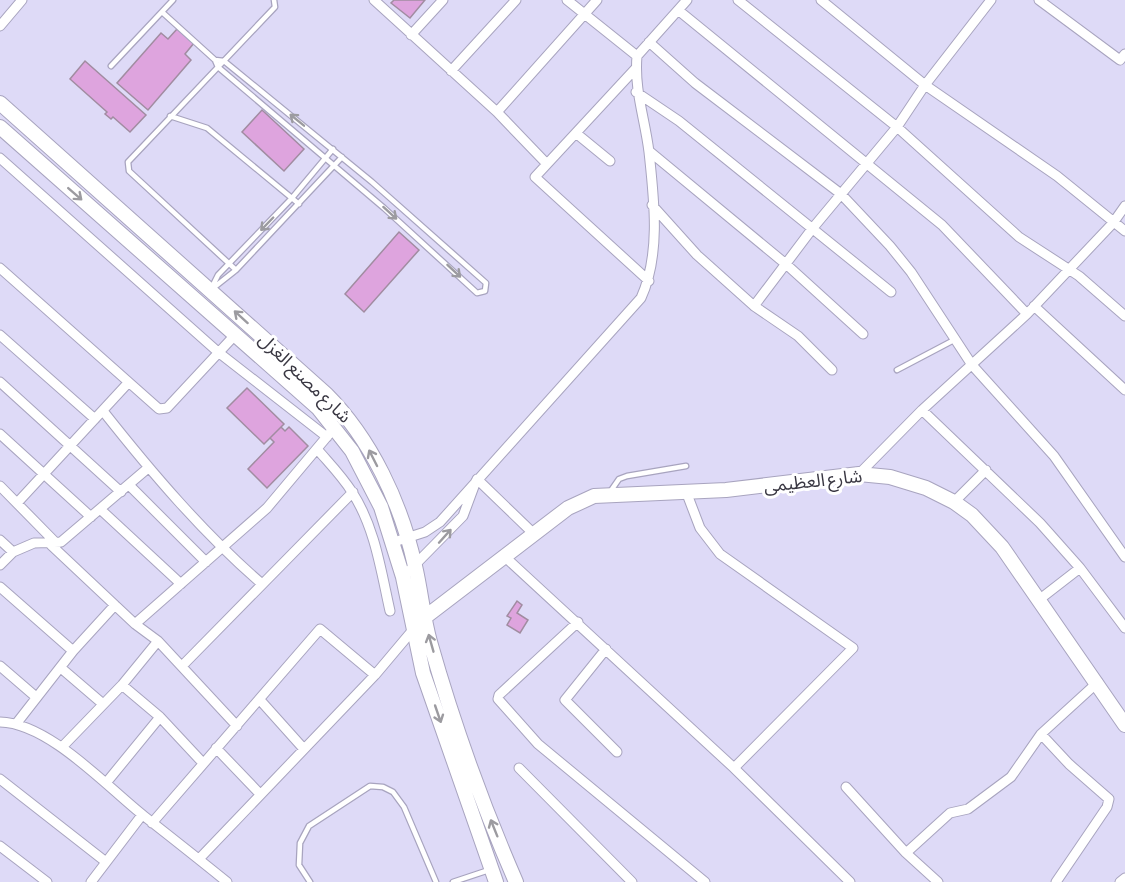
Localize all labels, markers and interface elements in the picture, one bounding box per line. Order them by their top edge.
one-way arrow [289,113,305,126]
one-way arrow [67,187,82,201]
one-way arrow [382,206,398,220]
one-way arrow [259,217,274,232]
one-way arrow [446,264,461,278]
one-way arrow [234,310,249,324]
street label: شارع مصنع الغزل [252,328,356,430]
one-way arrow [367,450,378,468]
street label: شارع العظيمى [763,465,864,500]
one-way arrow [437,529,451,544]
one-way arrow [425,634,436,653]
one-way arrow [433,704,444,723]
one-way arrow [488,819,499,838]

